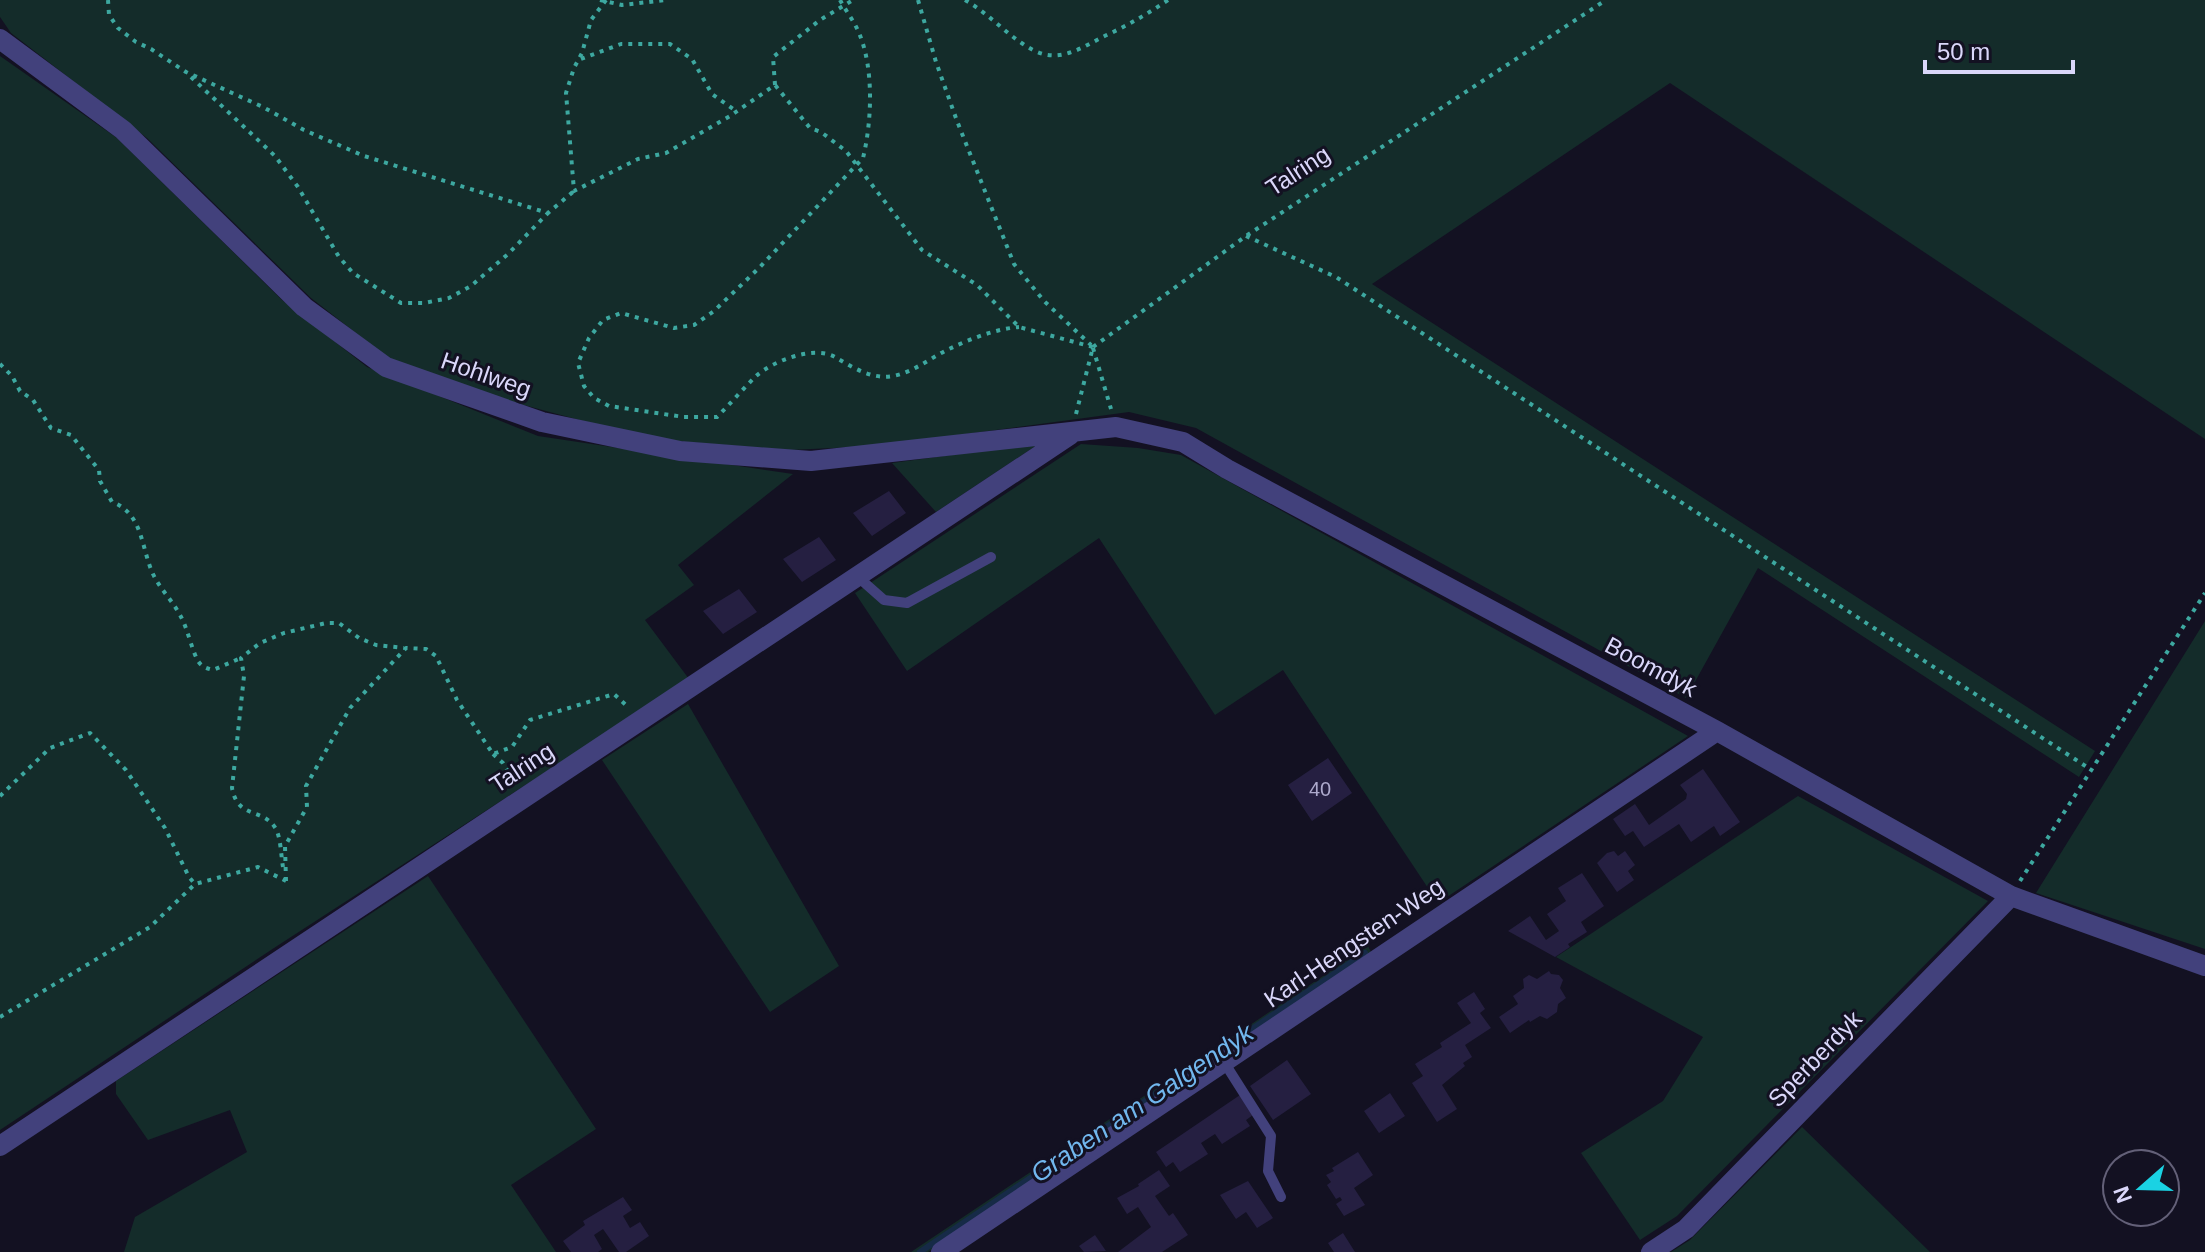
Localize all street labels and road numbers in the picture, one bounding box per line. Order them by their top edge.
street label: Talring [1261,140,1335,201]
street label: Hohlweg [438,347,535,402]
street label: Boomdyk [1601,631,1703,702]
street label: Talring [485,737,559,798]
street label: Karl-Hengsten-Weg [1259,873,1448,1013]
street label: Sperberdyk [1762,1004,1868,1112]

